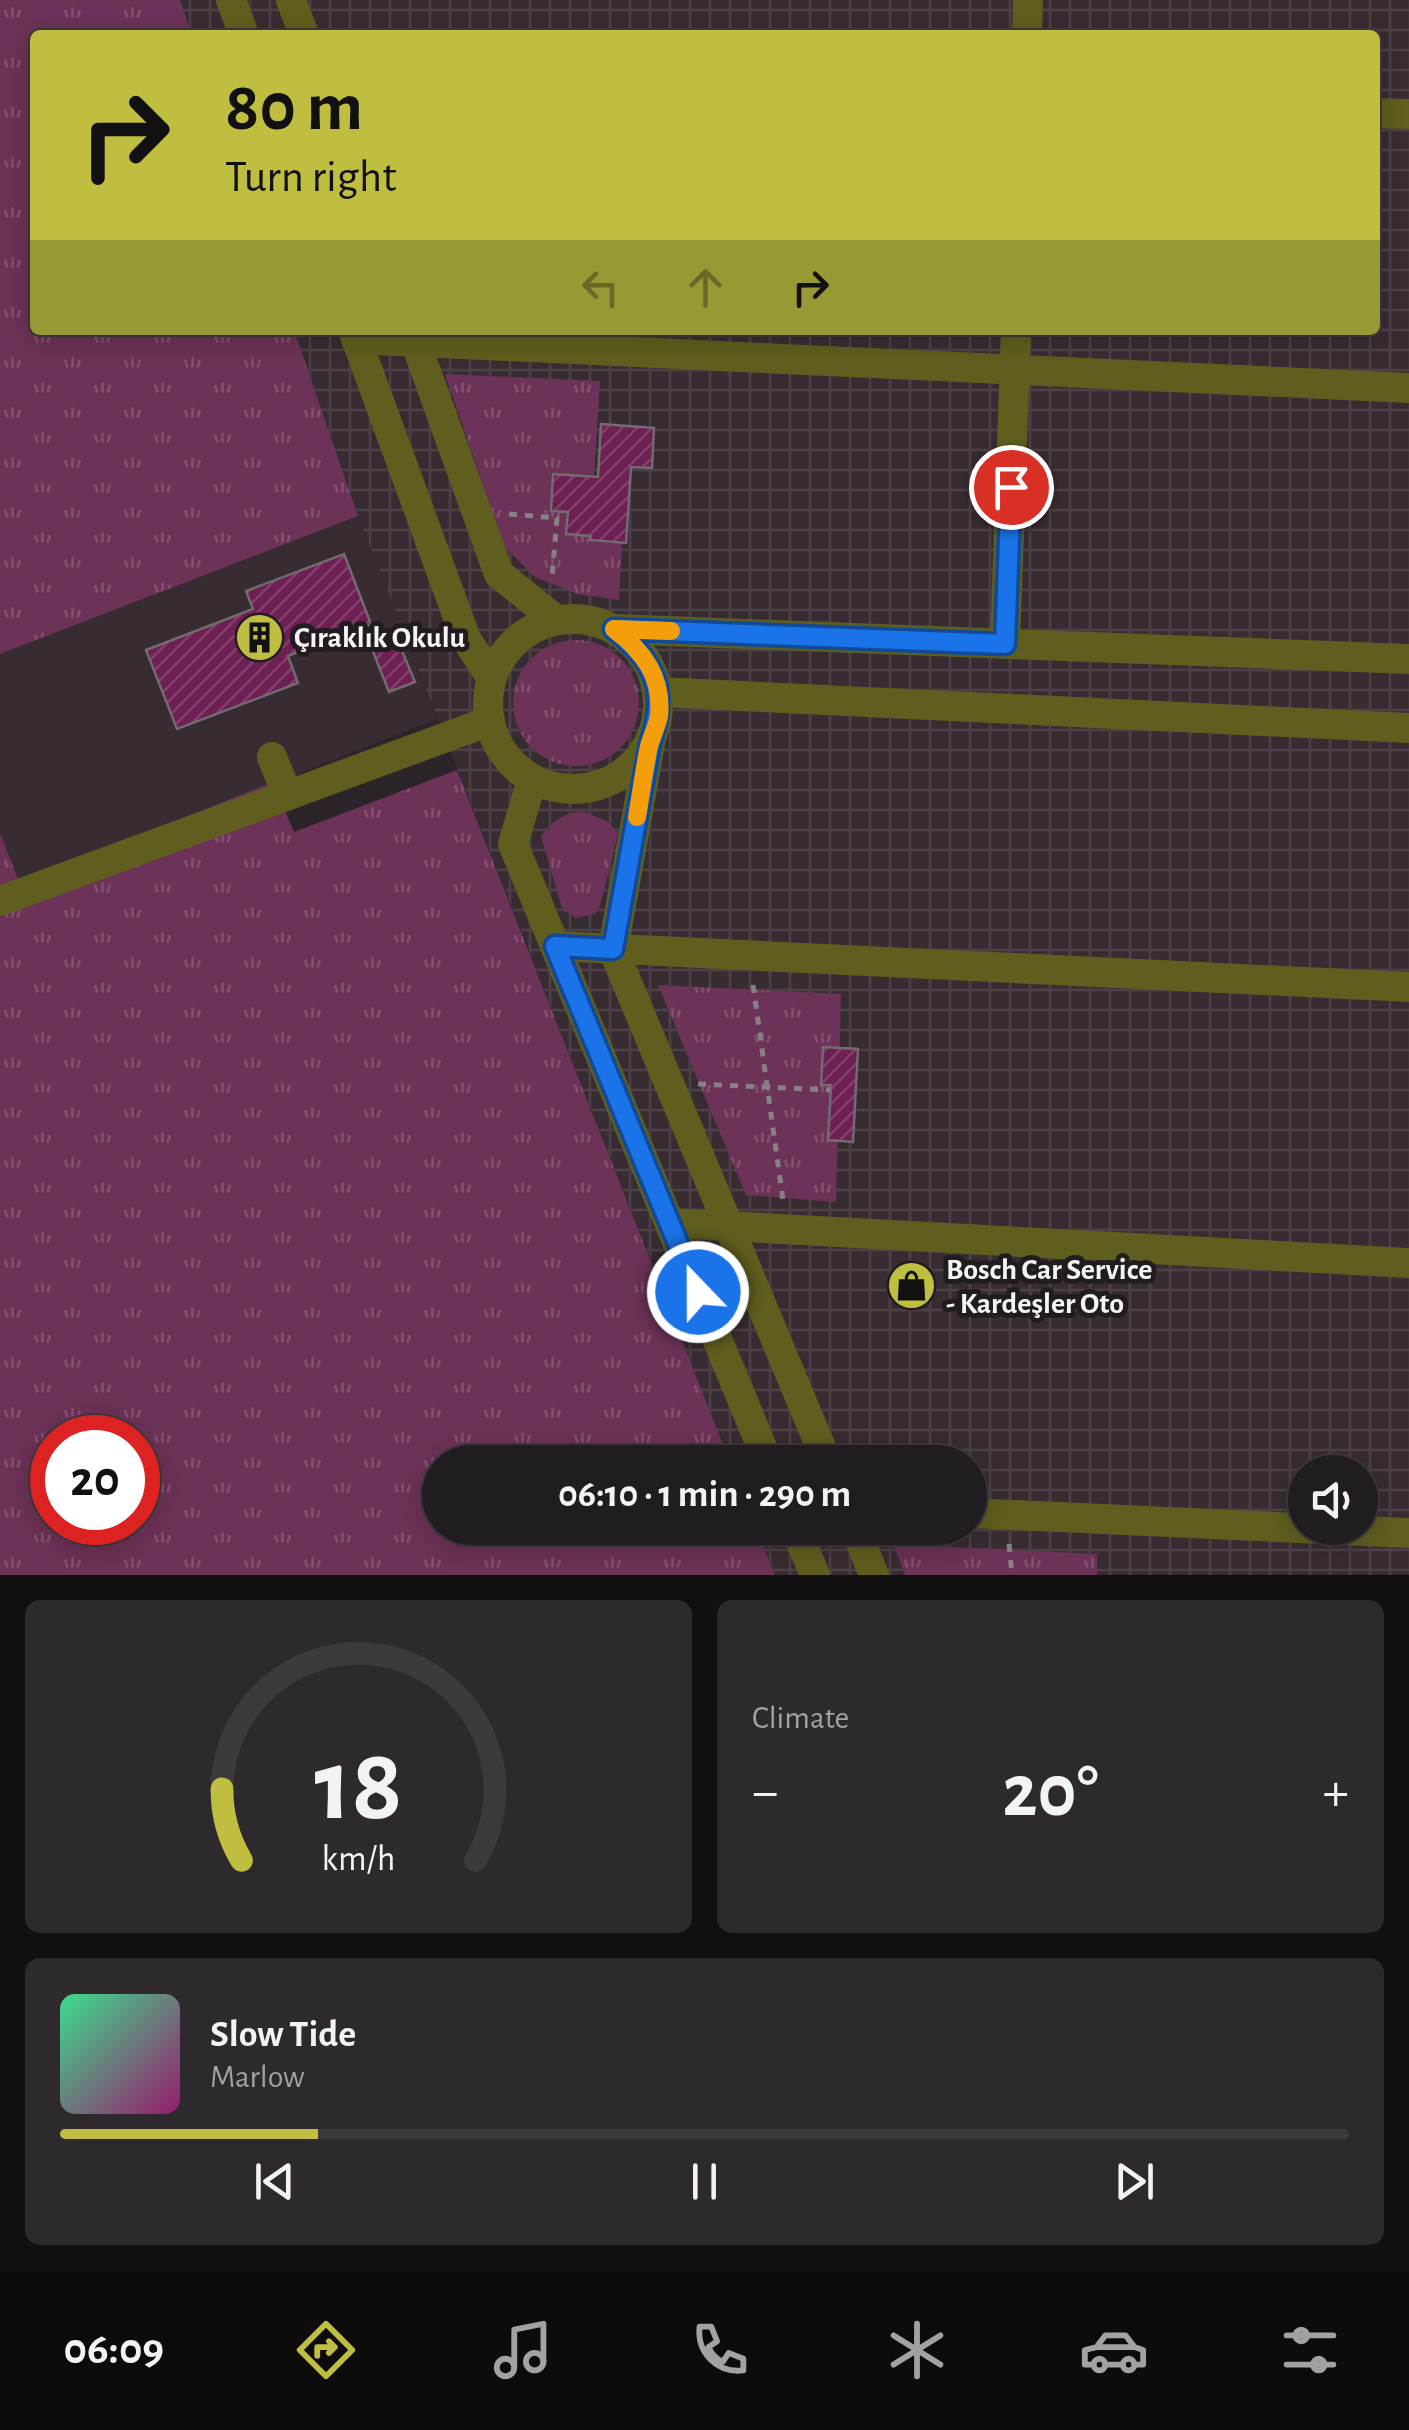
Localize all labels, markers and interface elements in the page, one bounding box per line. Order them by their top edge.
icon: right [60,70,190,200]
text: 80 m [225,73,363,143]
text: Turn right [225,155,397,200]
icon: left [573,260,628,315]
icon: ahead [678,260,733,315]
icon: right [783,260,838,315]
pin [969,445,1054,530]
icon: arrive [984,460,1039,515]
building icon: Çıraklık Okulu [233,611,285,663]
place label: Çıraklık Okulu [294,623,466,653]
position arrow [646,1240,750,1344]
place label: Bosch Car Service - Kardeşler Oto [946,1255,1152,1319]
shop icon: Bosch Car Service - Kardeşler Oto [885,1260,937,1312]
speed limit sign: 20 [30,1415,160,1545]
map controls [1288,1455,1378,1545]
button: sound [1288,1455,1378,1545]
text: 06:10 · 1 min · 290 m [558,1476,851,1514]
text: Climate [752,1702,849,1734]
text: 18 [314,1735,403,1839]
text: 20° [1002,1755,1099,1830]
text: − [752,1765,778,1820]
text: + [1323,1765,1349,1820]
text: km/h [322,1841,395,1877]
text: Slow Tide [210,2016,356,2054]
text: Marlow [210,2061,305,2093]
icon: previous [247,2154,302,2209]
icon: pause [677,2154,732,2209]
icon: next [1107,2154,1162,2209]
icon: directions [291,2315,361,2385]
icon: music [488,2315,558,2385]
icon: phone [685,2315,755,2385]
icon: climate [882,2315,952,2385]
icon: car [1079,2315,1149,2385]
icon: filters [1275,2315,1345,2385]
text: 06:09 [63,2327,164,2372]

